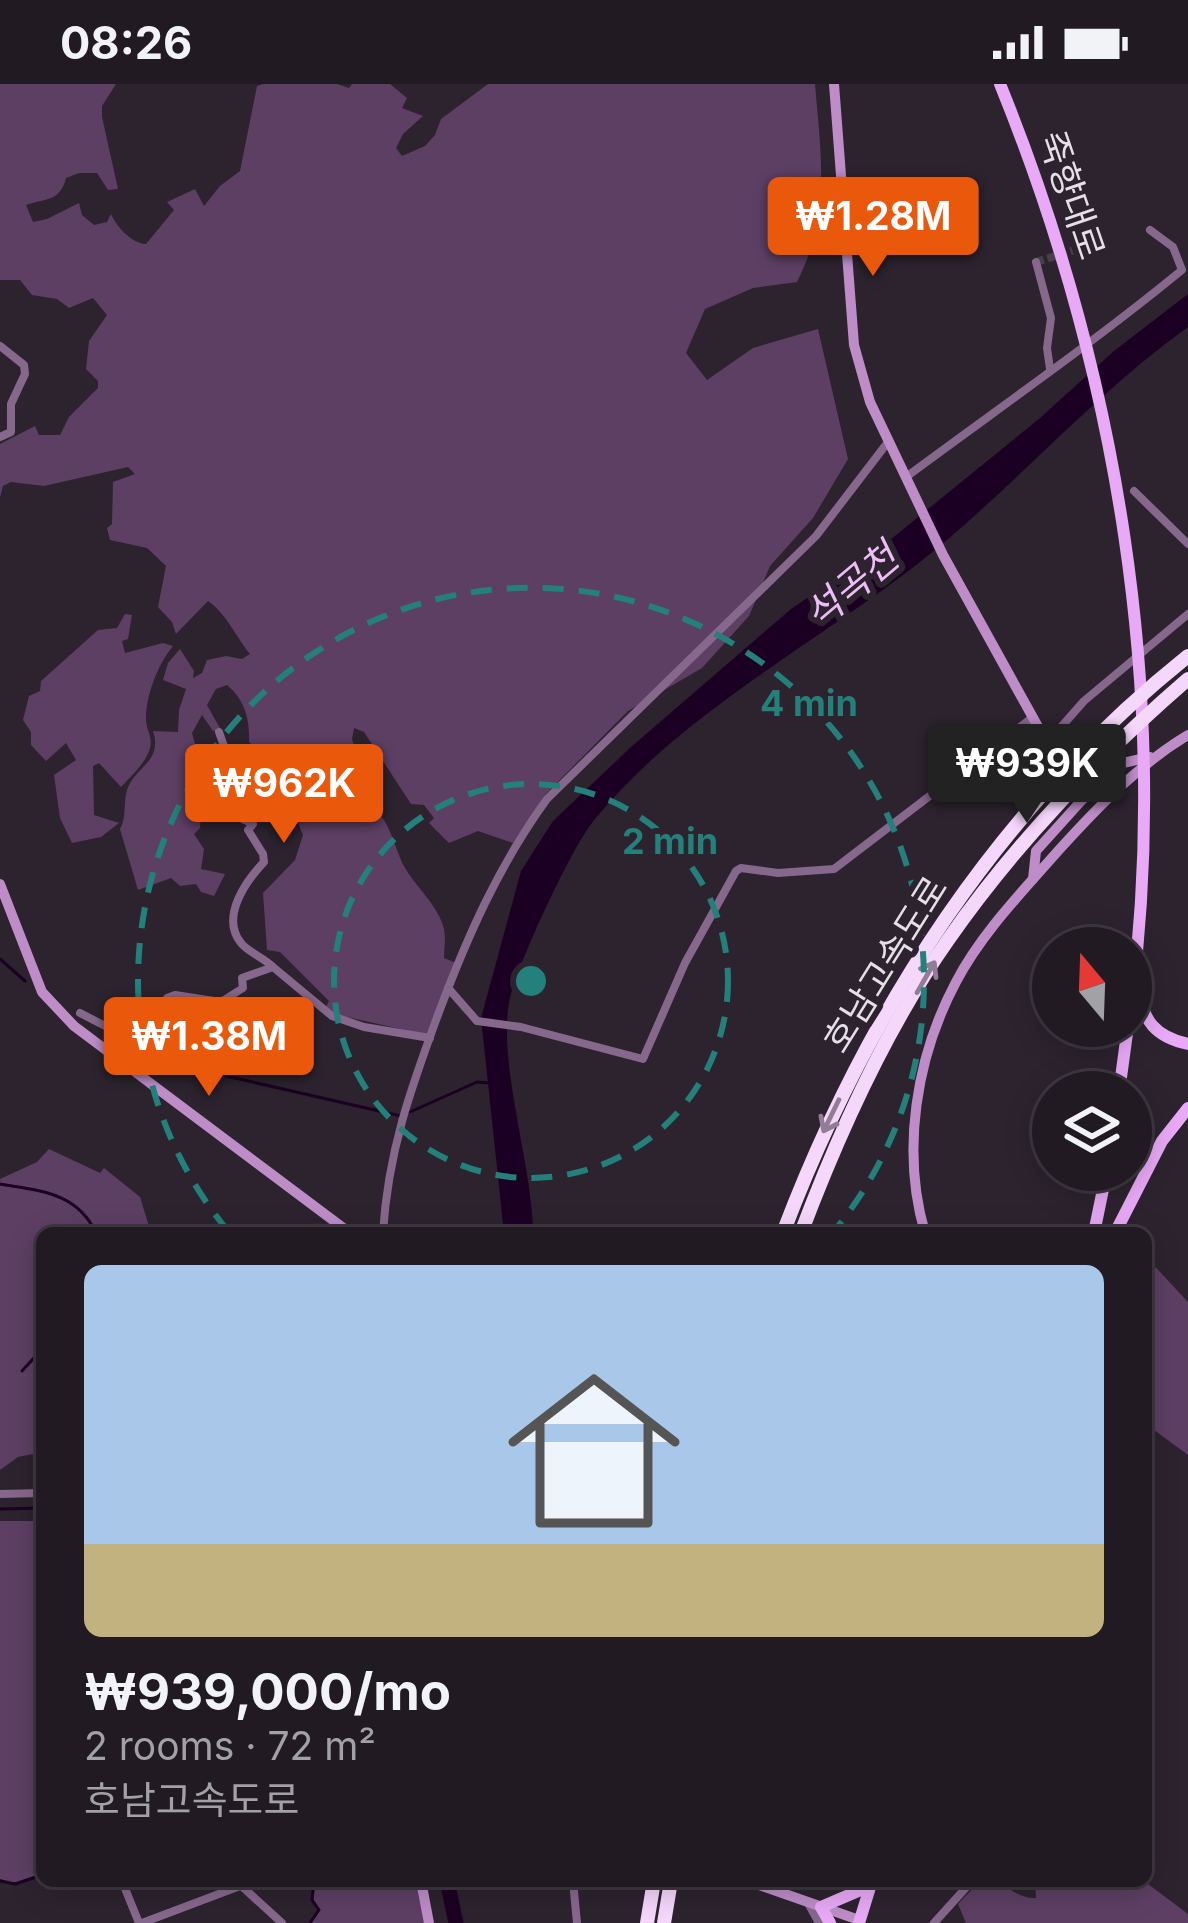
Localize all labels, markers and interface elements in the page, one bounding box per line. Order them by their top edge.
text: 08:26 [60,15,192,70]
street label: 죽향대로 [1030,125,1114,265]
pin: ₩1.28M [775,177,971,279]
text: ₩1.28M [795,192,951,239]
water label: 석곡천 [794,530,910,638]
text: 4 min [760,681,858,725]
pin: ₩939K [943,724,1111,826]
text: ₩939K [955,739,1099,786]
pin: ₩962K [200,744,368,846]
text: ₩962K [212,759,356,806]
text: 2 min [622,819,718,863]
street label: 호남고속도로 [814,868,956,1060]
north arrow [1032,927,1152,1047]
map controls [1032,927,1152,1191]
centre of rings [510,960,552,1002]
one-way arrow [914,961,938,996]
pin: ₩1.38M [111,997,307,1099]
text: ₩1.38M [131,1012,287,1059]
button: layers [1032,1071,1152,1191]
one-way arrow [819,1097,841,1133]
icon: home [486,1343,702,1559]
text: ₩939,000/mo [84,1661,451,1722]
text: 2 rooms · 72 m² [84,1722,376,1769]
text: 호남고속도로 [84,1776,299,1823]

